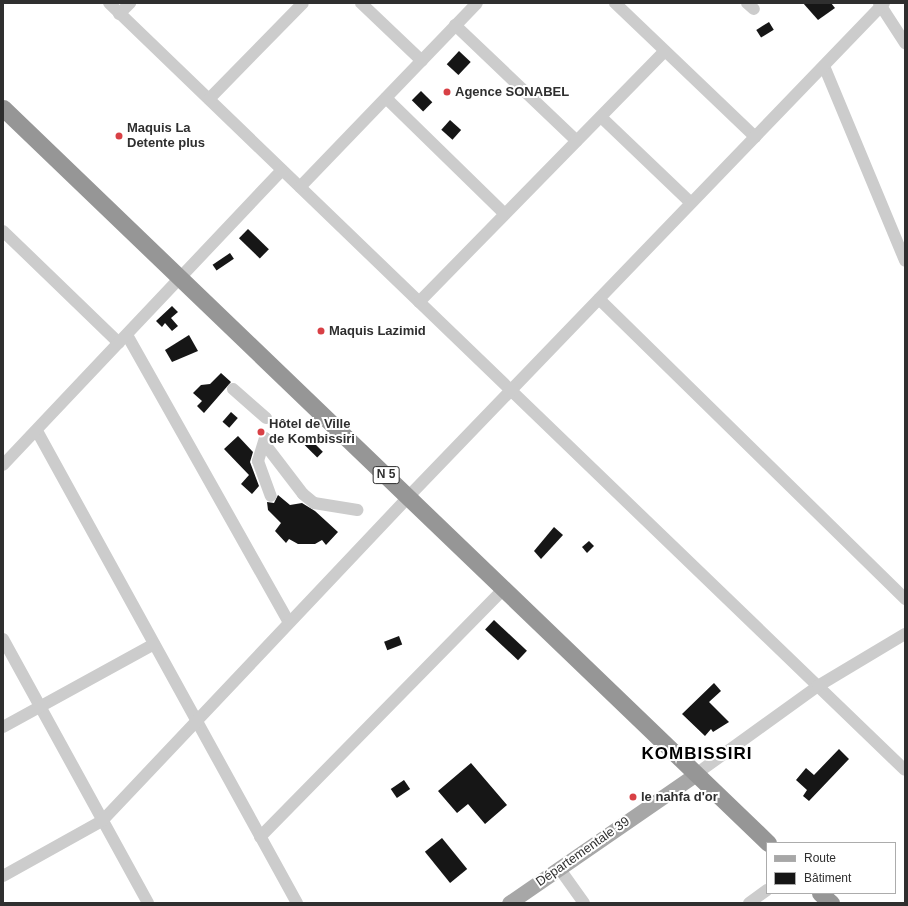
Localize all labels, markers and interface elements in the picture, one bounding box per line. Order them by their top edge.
place label: Agence SONABEL [455,84,569,100]
marker: Agence SONABEL [442,87,452,97]
place label: Maquis La Detente plus [127,121,205,152]
marker: Maquis La Detente plus [114,131,124,141]
place label: Maquis Lazimid [329,323,426,339]
marker: Maquis Lazimid [316,326,326,336]
place label: Hôtel de Ville de Kombissiri [269,417,355,448]
marker: Hôtel de Ville de Kombissiri [256,427,266,437]
road number: N 5 [372,465,400,485]
district label: KOMBISSIRI [641,744,753,764]
place label: le nahfa d'or [641,789,718,805]
marker: le nahfa d'or [628,792,638,802]
street label: Départementale 39 [533,814,633,890]
legend [766,842,896,894]
text: Route [804,851,836,865]
text: Bâtiment [804,871,851,885]

